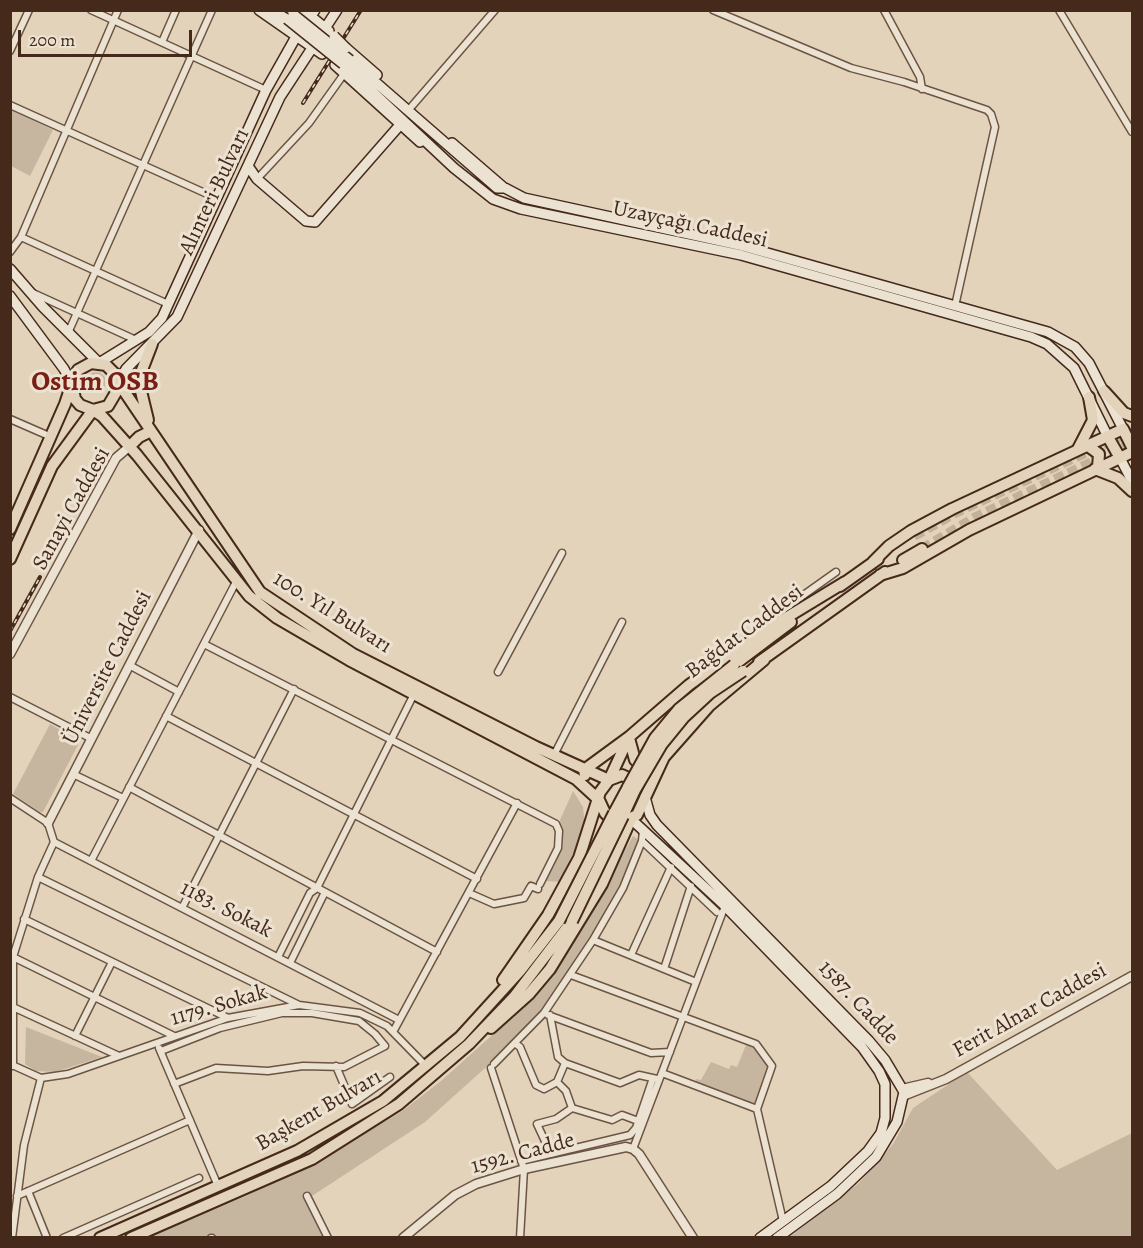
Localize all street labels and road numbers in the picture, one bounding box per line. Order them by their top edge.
street label: Alınteri Bulvarı [174,124,256,260]
street label: Uzayçağı Caddesi [610,196,770,254]
street label: Sanayi Caddesi [27,443,117,575]
street label: 100. Yıl Bulvarı [268,566,396,660]
street label: Bağdat Caddesi [681,579,809,685]
street label: Üniversite Caddesi [58,586,158,750]
street label: 1183. Sokak [176,876,276,944]
street label: 1587. Cadde [812,955,904,1051]
street label: Ferit Alnar Caddesi [948,958,1112,1064]
street label: 1179. Sokak [168,980,270,1032]
street label: Başkent Bulvarı [251,1064,387,1158]
street label: 1592. Cadde [468,1128,578,1180]

